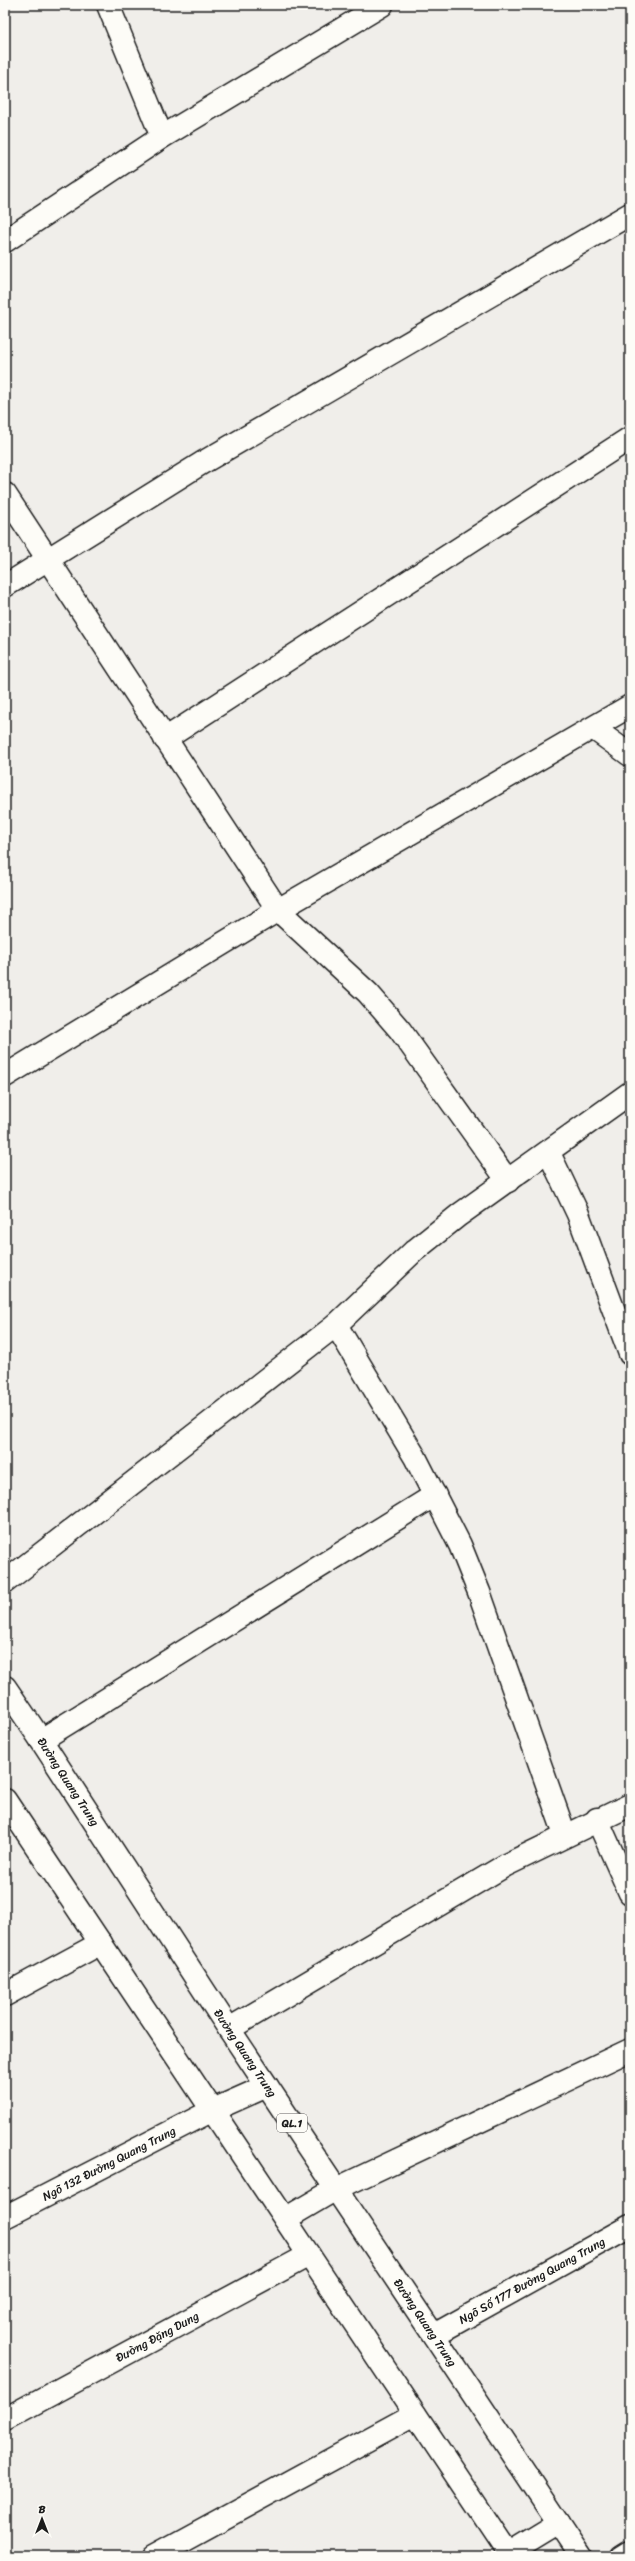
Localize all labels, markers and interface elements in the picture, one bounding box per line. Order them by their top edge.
street label: Đường Quang Trung [31,1733,105,1831]
street label: Đường Quang Trung [208,2004,283,2102]
road number: QL.1 [277,2114,307,2132]
street label: Ngõ 132 Đường Quang Trung [38,2120,180,2207]
street label: Ngõ Số 177 Đường Quang Trung [454,2231,609,2330]
street label: Đường Quang Trung [388,2274,463,2371]
street label: Đường Đặng Dung [111,2305,203,2369]
north arrow [22,2499,62,2539]
text: B [39,2500,46,2519]

